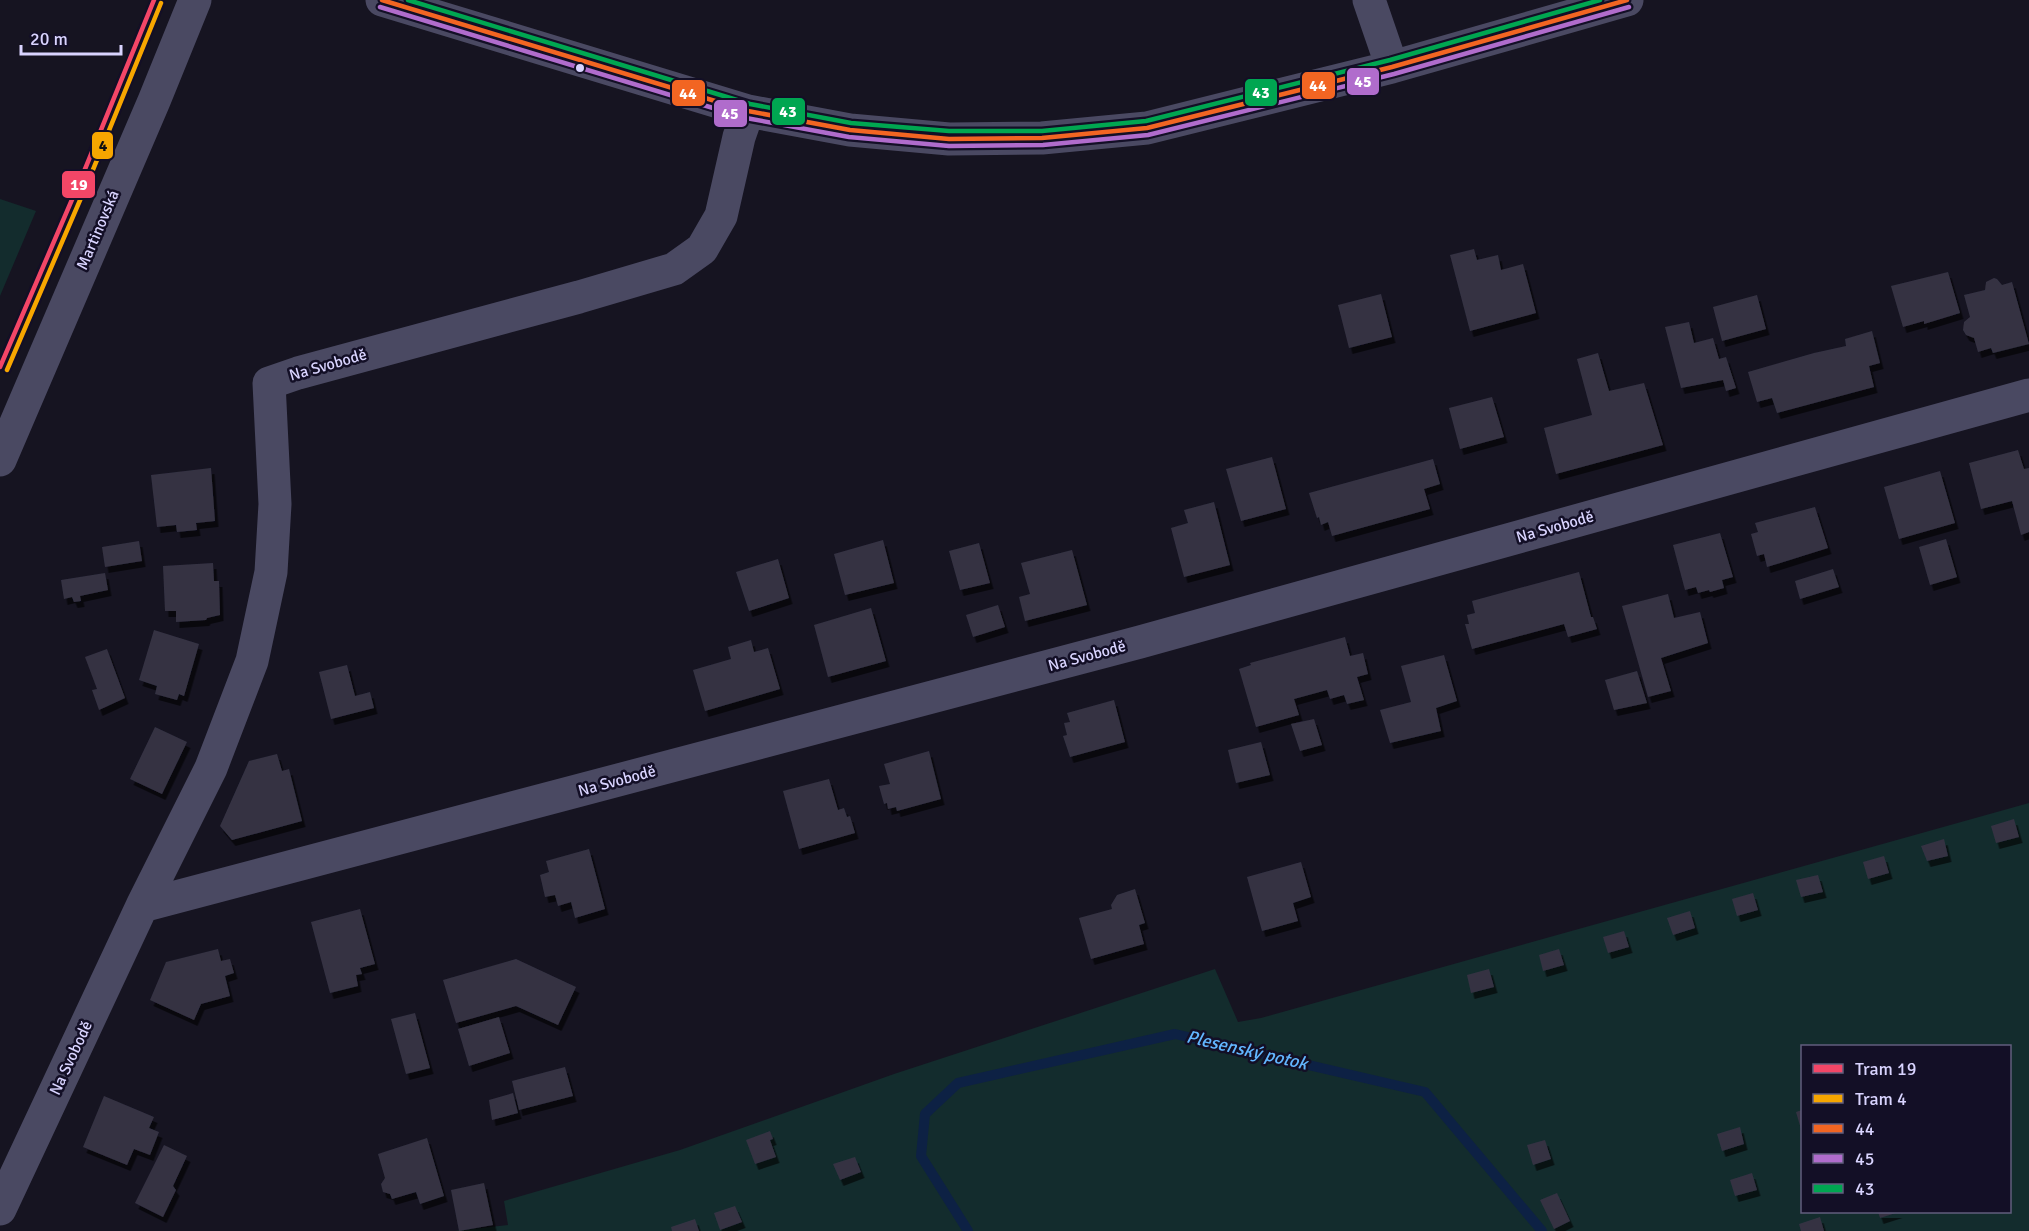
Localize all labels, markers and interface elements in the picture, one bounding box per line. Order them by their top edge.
scale bar [21,18,122,56]
text: 20 m [30,28,68,50]
unlabelled marker [574,62,586,74]
line badge: 45 [1346,67,1380,96]
line badge: 44 [1301,71,1336,100]
text: 45 [1354,72,1372,92]
text: 44 [1309,76,1327,96]
line badge: 43 [1244,78,1278,107]
line badge: 44 [671,79,706,107]
text: 43 [1252,83,1270,103]
text: 44 [679,84,697,104]
line badge: 43 [771,97,806,126]
line badge: 45 [713,99,748,128]
text: 43 [779,102,797,122]
text: 45 [721,104,739,124]
line badge: 4 [91,131,114,160]
text: 4 [99,136,108,156]
line badge: 19 [61,170,96,199]
text: 19 [70,175,88,195]
street label: Martinovská [72,187,124,273]
street label: Na Svobodě [287,344,369,386]
street label: Na Svobodě [1514,506,1596,548]
street label: Na Svobodě [1046,636,1128,676]
street label: Na Svobodě [576,761,658,801]
street label: Na Svobodě [45,1018,97,1098]
water label: Plesenský potok [1184,1025,1312,1075]
legend [1801,1045,2011,1213]
text: Tram 19 [1855,1058,1916,1080]
text: Tram 4 [1855,1088,1907,1110]
text: 44 [1855,1118,1875,1140]
text: 45 [1855,1148,1874,1170]
text: 43 [1855,1178,1874,1200]

